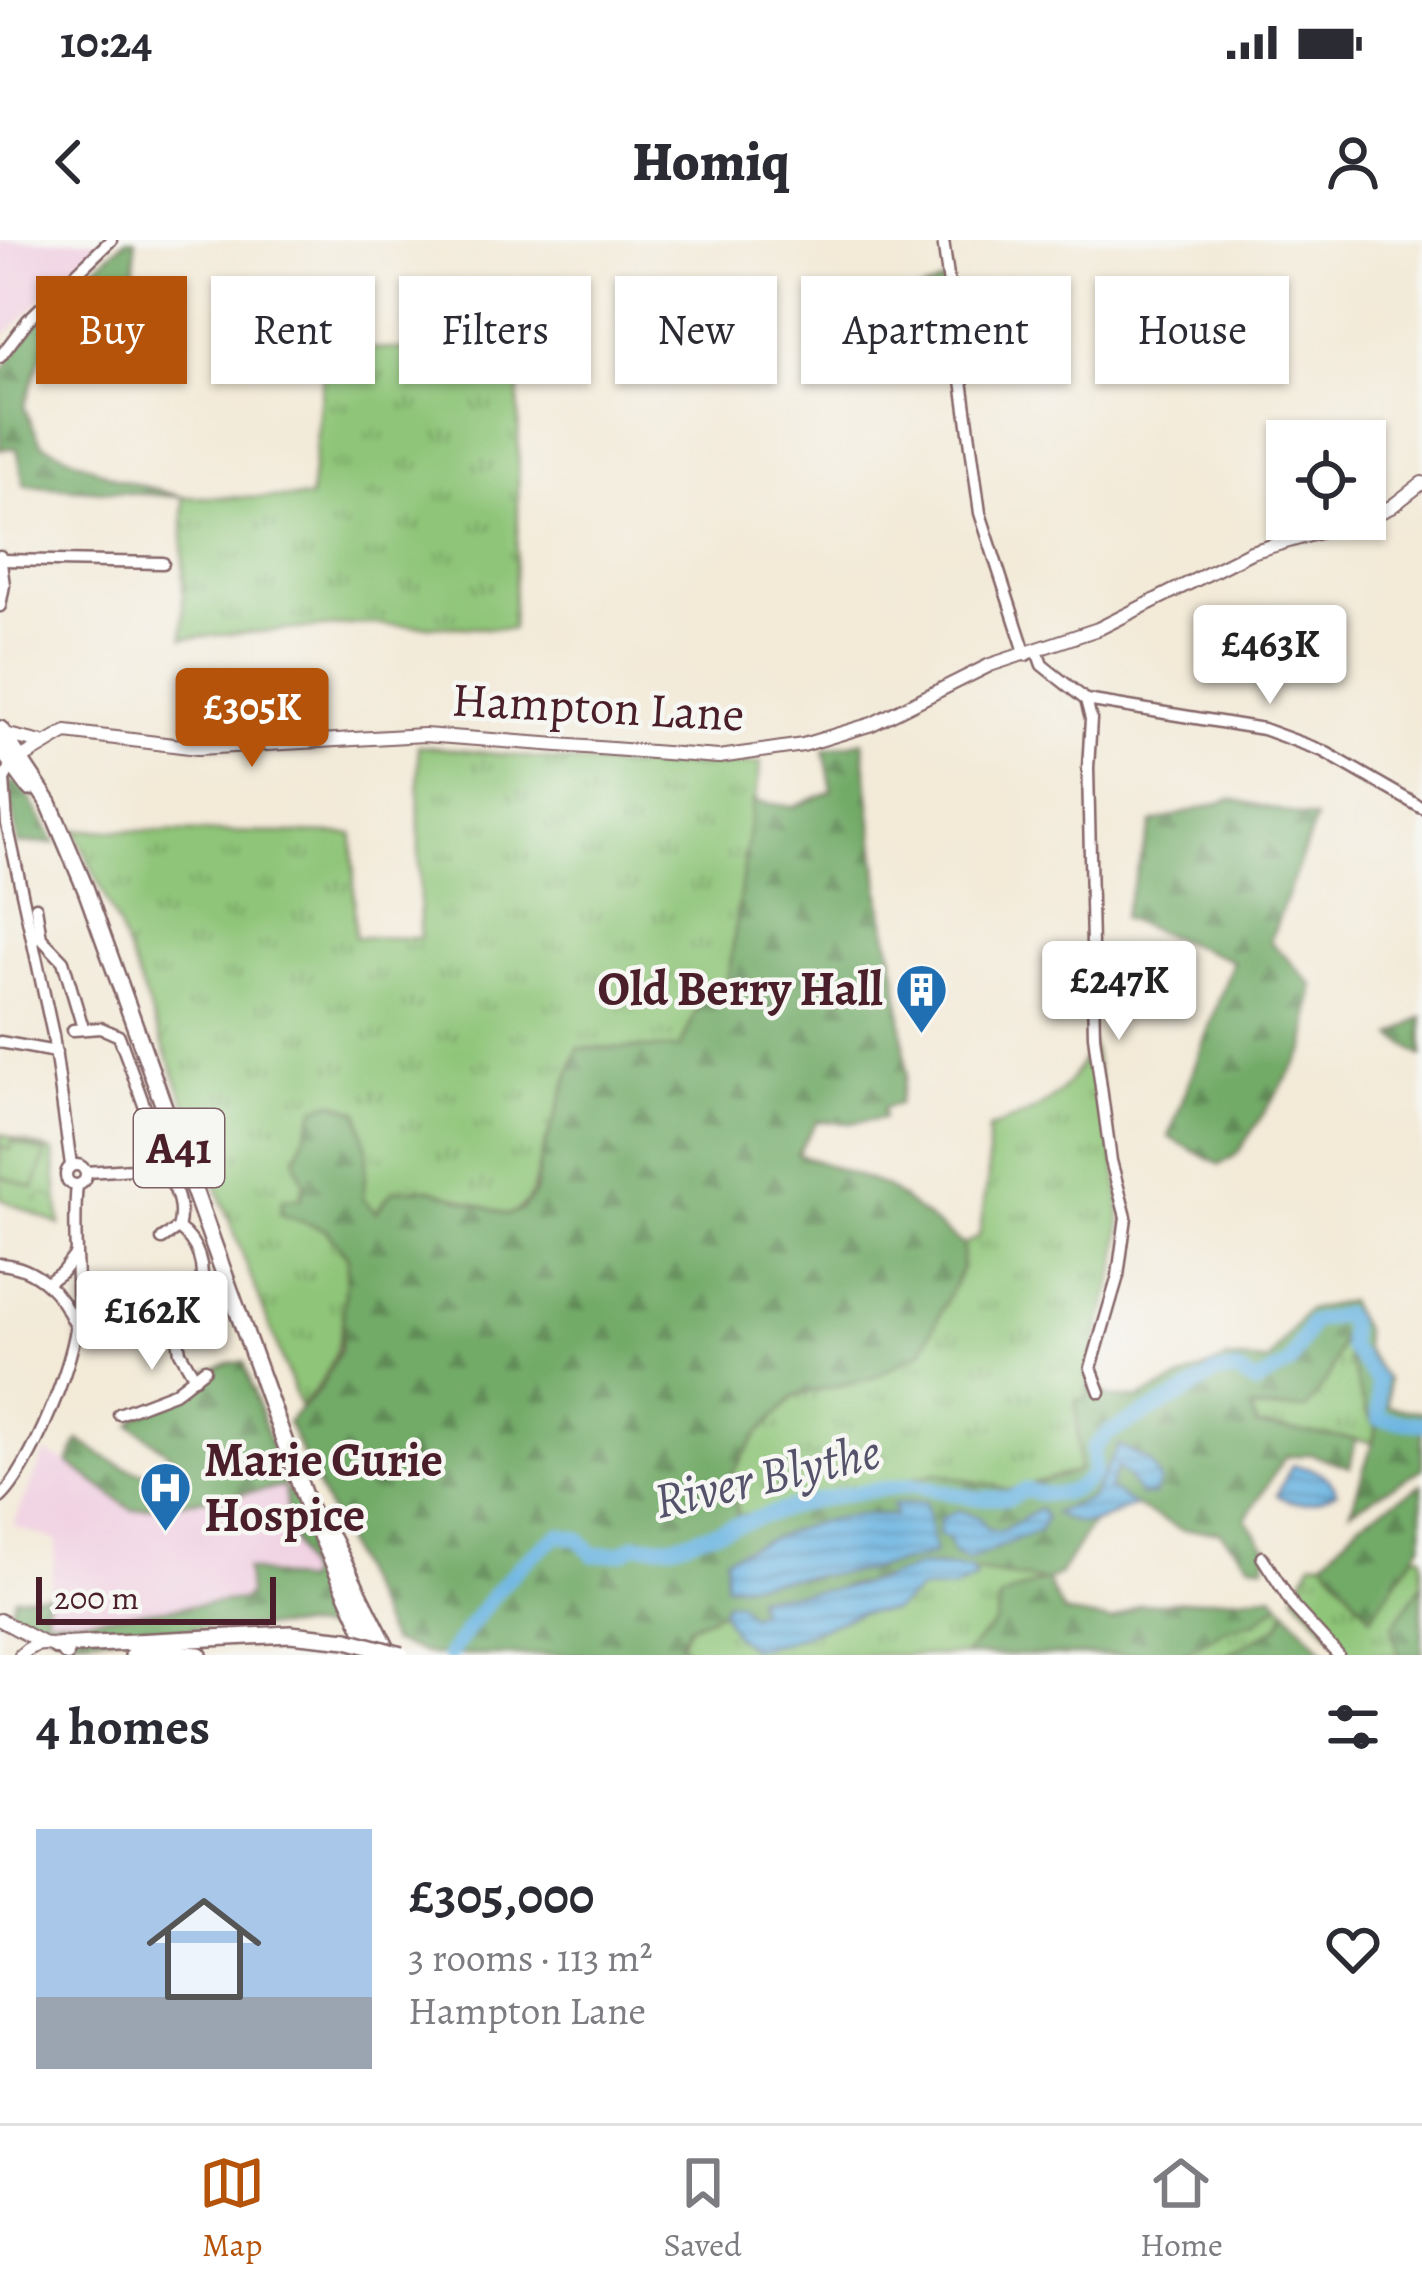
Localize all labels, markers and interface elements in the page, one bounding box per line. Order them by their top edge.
text: 10:24 [60,11,152,73]
text: Homiq [633,125,789,199]
icon: back [36,129,102,195]
icon: person [1320,129,1386,195]
chip: Buy [36,276,187,384]
chip: Rent [211,276,375,384]
chip: Filters [399,276,591,384]
chip: New [615,276,777,384]
chip: Apartment [801,276,1071,384]
chip: House [1095,276,1289,384]
map controls [1266,420,1386,540]
button: locate [1266,420,1386,540]
pin: £463K [1186,605,1354,707]
text: £463K [1220,617,1320,670]
street label: Hampton Lane [450,666,746,748]
pin: £305K [168,668,336,770]
text: £305K [203,680,301,733]
pin: £247K [1035,941,1203,1043]
text: £247K [1069,953,1169,1006]
place label: Old Berry Hall [598,956,883,1022]
building icon: Old Berry Hall [894,961,950,1035]
road number: A41 [134,1109,224,1187]
pin: £162K [68,1271,236,1373]
text: £162K [104,1283,200,1336]
water label: River Blythe [647,1416,887,1536]
place label: Marie Curie Hospice [204,1427,443,1548]
hospital icon: Marie Curie Hospice [137,1460,193,1534]
scale bar [36,1571,276,1624]
text: 200 m [54,1575,139,1620]
text: 4 homes [36,1692,210,1762]
icon: filters [1320,1694,1386,1760]
text: £305,000 [408,1861,595,1931]
icon: home [132,1877,276,2021]
icon: heart [1320,1916,1386,1982]
text: 3 rooms · 113 m² [408,1931,653,1984]
text: Hampton Lane [408,1984,646,2037]
tab: Map [199,2150,265,2267]
tab: Saved [663,2150,742,2267]
tab: Home [1140,2150,1223,2267]

